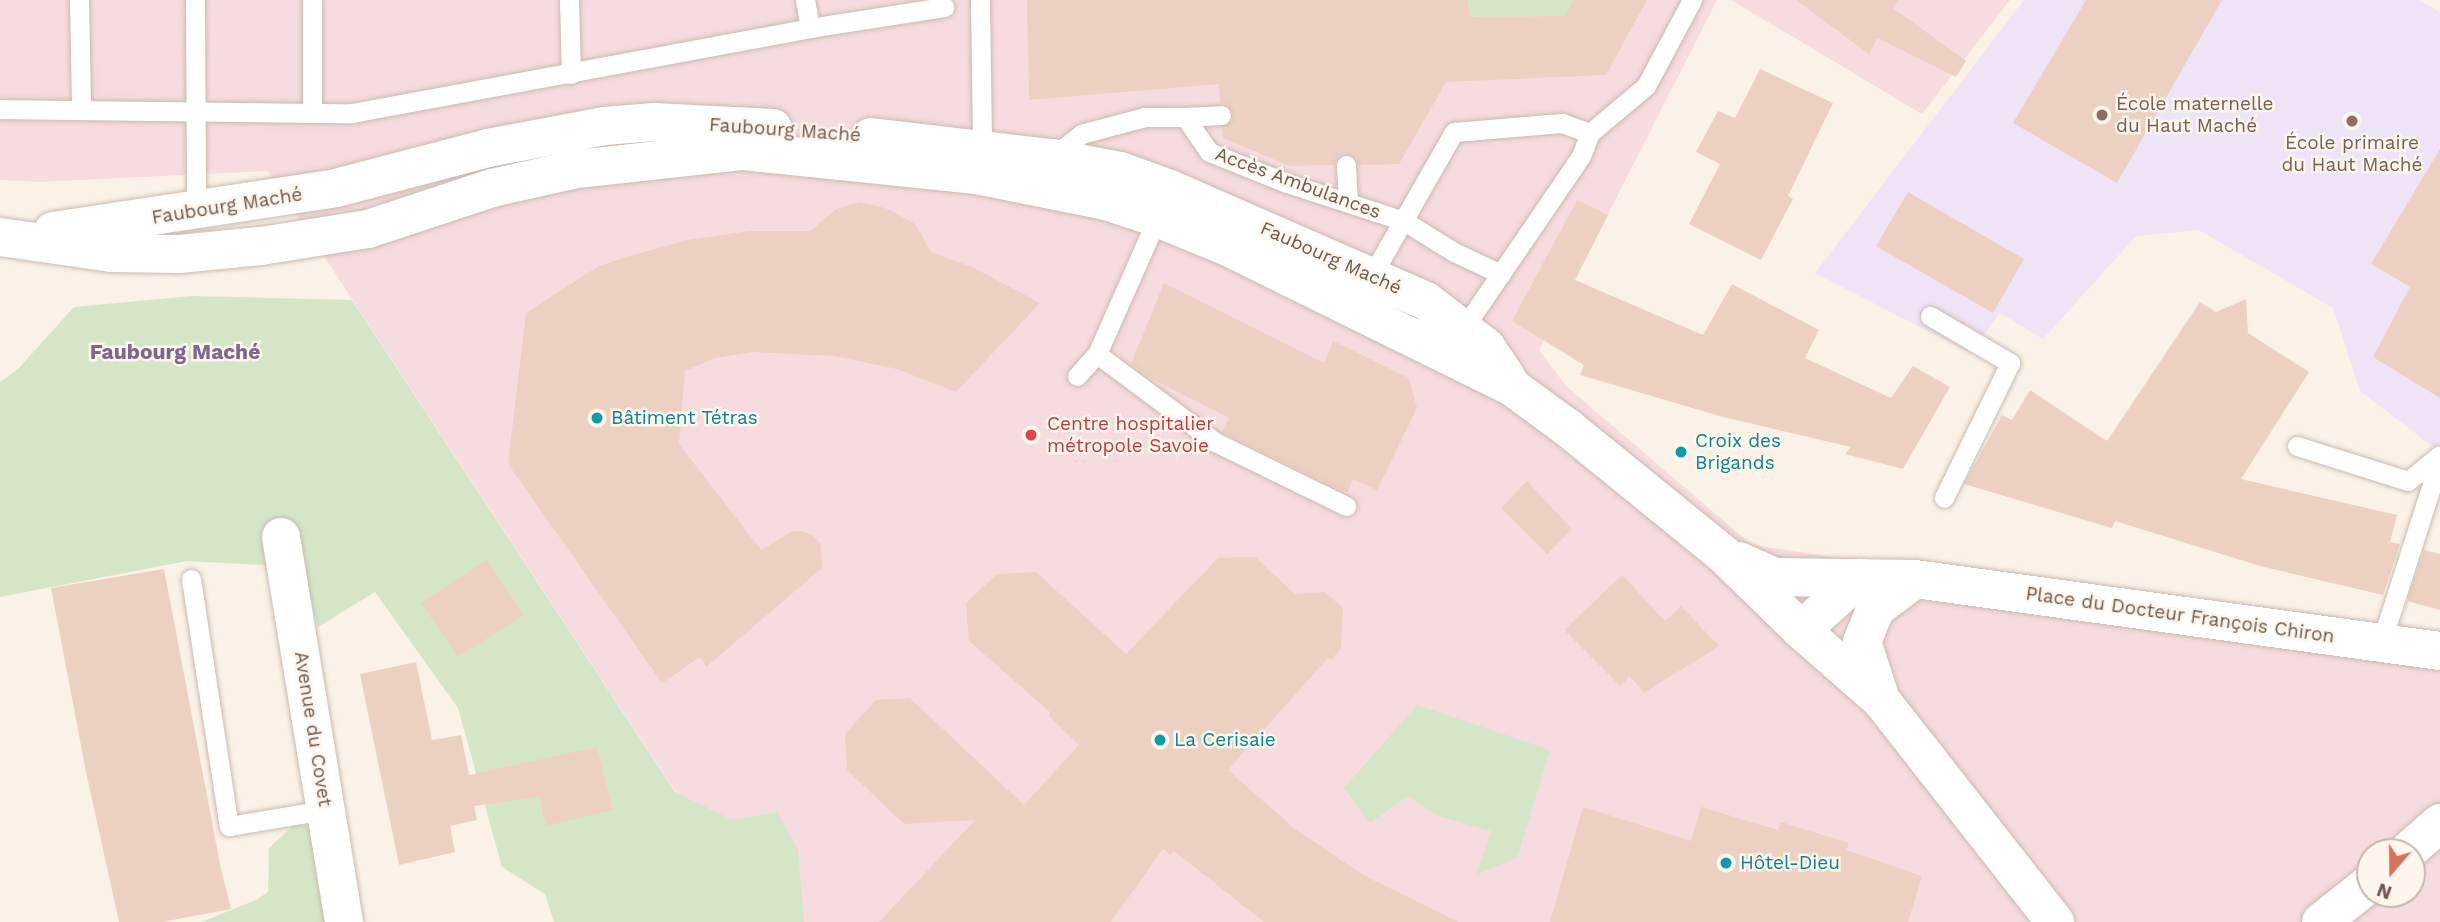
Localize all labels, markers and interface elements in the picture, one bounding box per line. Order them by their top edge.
place label: École maternelle du Haut Maché [2116,93,2274,137]
marker: École maternelle du Haut Maché [2094,107,2110,123]
street label: Faubourg Maché [708,113,862,147]
marker: École primaire du Haut Maché [2344,113,2360,129]
place label: École primaire du Haut Maché [2281,132,2423,176]
street label: Accès Ambulances [1212,142,1384,224]
street label: Faubourg Maché [150,183,304,229]
street label: Faubourg Maché [1257,217,1405,299]
district label: Faubourg Maché [90,339,260,365]
place label: Bâtiment Tétras [611,407,758,429]
marker: Bâtiment Tétras [589,410,605,426]
place label: Centre hospitalier métropole Savoie [1047,413,1214,457]
marker: Centre hospitalier métropole Savoie [1021,425,1041,445]
place label: Croix des Brigands [1695,430,1781,474]
marker: Croix des Brigands [1673,444,1689,460]
street label: Place du Docteur François Chiron [2024,582,2336,648]
street label: Avenue du Covet [289,650,337,808]
place label: La Cerisaie [1174,729,1276,751]
marker: La Cerisaie [1152,732,1168,748]
north arrow [2356,838,2426,908]
place label: Hôtel-Dieu [1740,852,1840,874]
marker: Hôtel-Dieu [1718,855,1734,871]
text: N [2374,878,2395,905]

